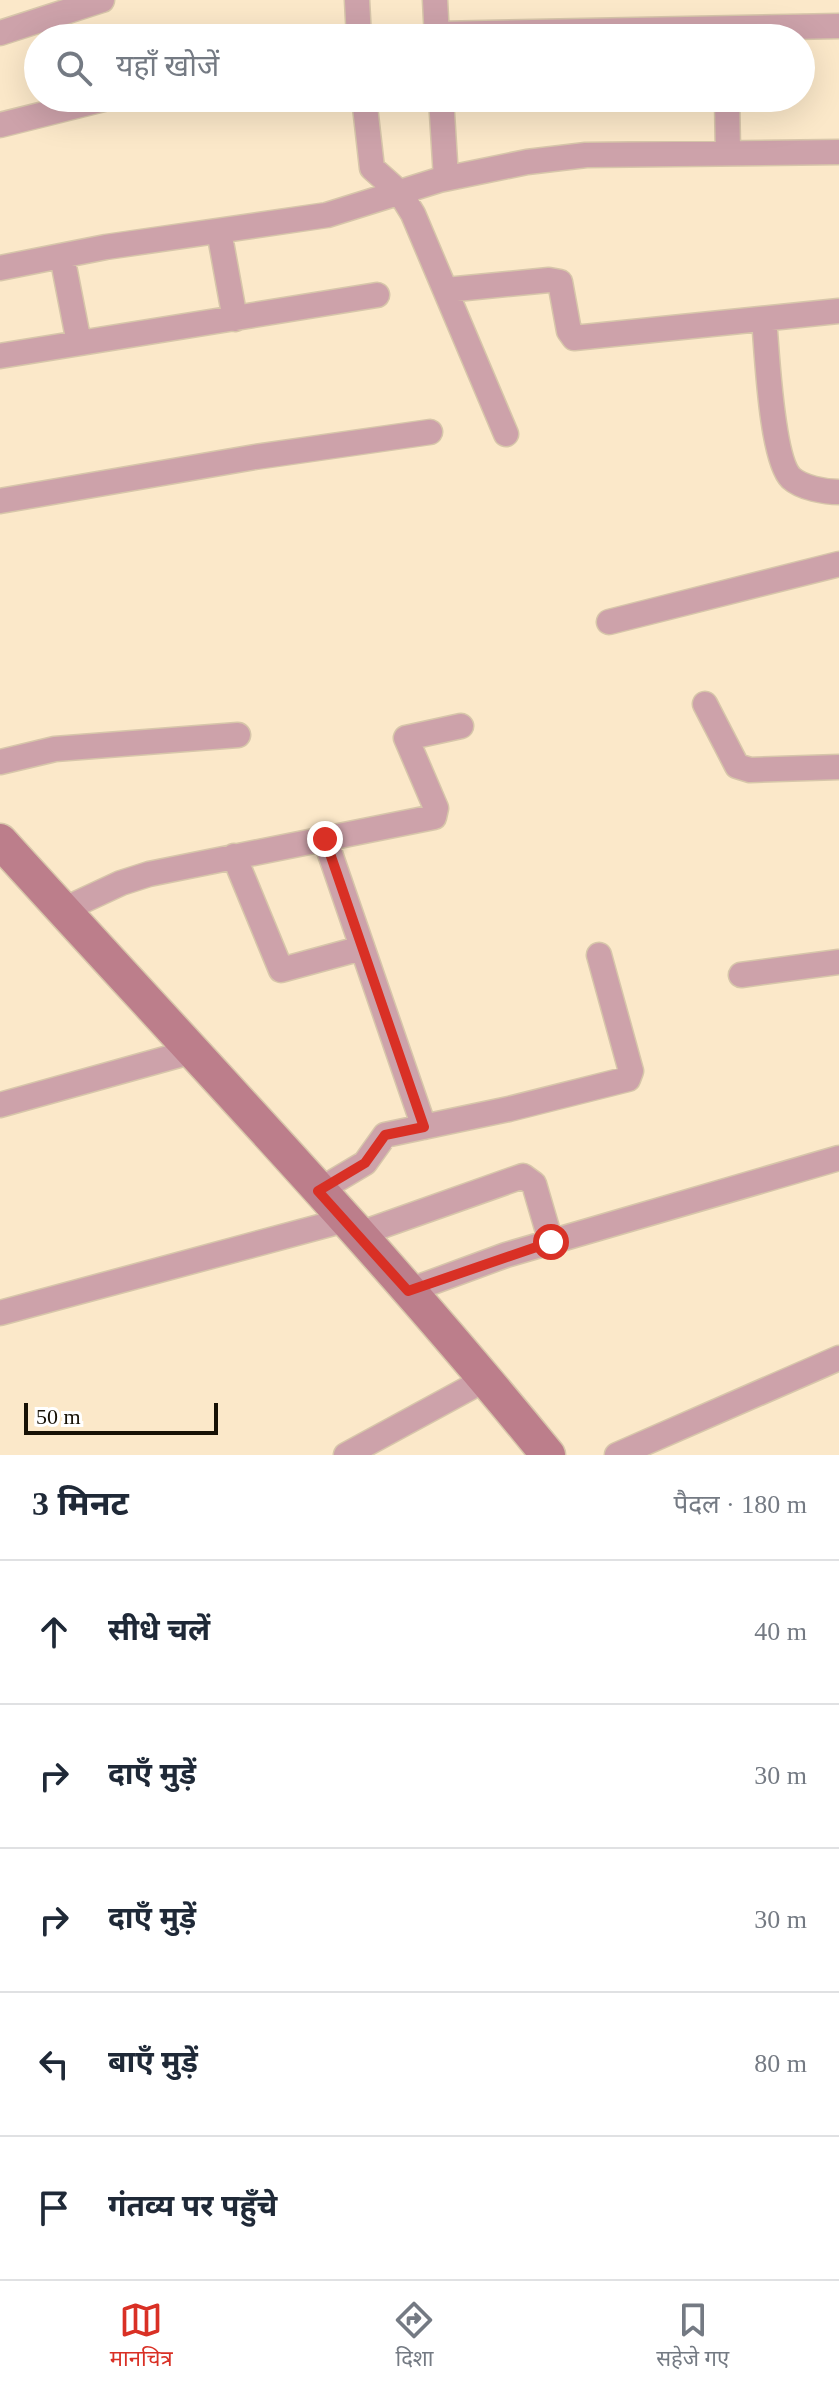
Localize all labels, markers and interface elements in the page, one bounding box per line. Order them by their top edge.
search box [24,24,815,112]
icon: search [52,46,96,90]
text: यहाँ खोजें [116,49,219,82]
route end [307,821,343,857]
route start [533,1224,569,1260]
scale bar [24,1399,218,1435]
text: 50 m [36,1404,81,1429]
text: 3 मिनट [32,1485,129,1522]
text: पैदल · 180 m [673,1490,807,1519]
icon: ahead [32,1610,76,1654]
text: सीधे चलें [108,1613,210,1646]
text: 40 m [754,1617,807,1646]
icon: right [32,1754,76,1798]
text: दाएँ मुड़ें [108,1757,196,1790]
text: 30 m [754,1761,807,1790]
icon: right [32,1898,76,1942]
text: दाएँ मुड़ें [108,1901,196,1934]
text: 30 m [754,1905,807,1934]
icon: left [32,2042,76,2086]
text: बाएँ मुड़ें [108,2045,198,2078]
text: 80 m [754,2049,807,2078]
icon: arrive [32,2186,76,2230]
text: गंतव्य पर पहुँचे [108,2189,277,2222]
tab: मानचित्र [110,2298,173,2375]
tab: दिशा [392,2298,436,2375]
tab: सहेजे गए [656,2298,729,2375]

